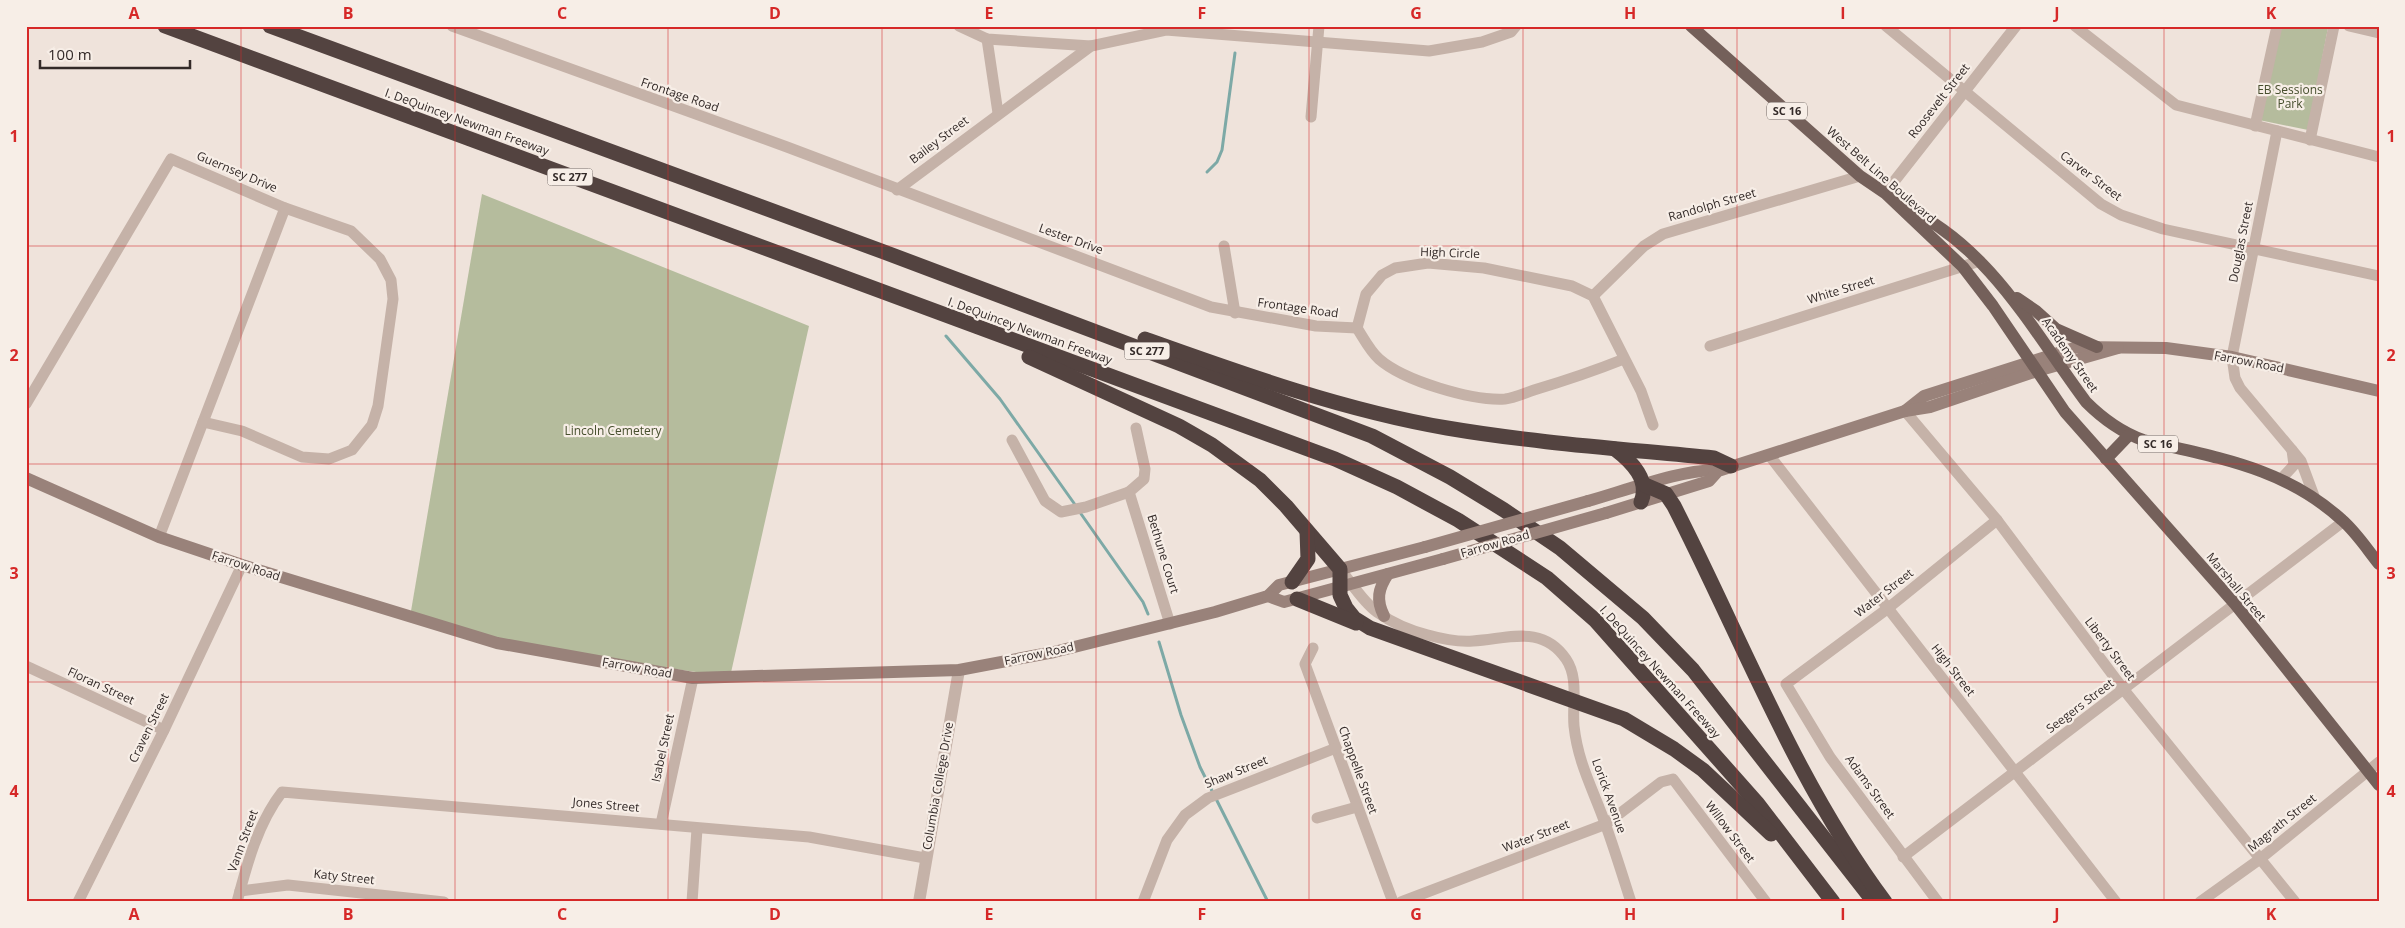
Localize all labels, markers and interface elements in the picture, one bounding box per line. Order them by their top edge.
text: A [128,2,140,24]
text: B [343,2,353,24]
text: C [557,2,567,24]
text: D [769,2,781,24]
text: E [985,2,994,24]
text: F [1198,2,1206,24]
text: G [1410,2,1422,24]
text: H [1624,2,1636,24]
text: I [1840,2,1846,24]
text: J [2052,2,2060,24]
text: K [2266,2,2277,24]
scale bar [40,38,190,70]
text: 100 m [48,44,92,64]
street label: Roosevelt Street [1904,60,1973,142]
street label: Frontage Road [639,73,722,116]
park label: EB Sessions Park [2257,81,2323,112]
street label: I. DeQuincey Newman Freeway [383,84,553,160]
road number: SC 16 [1767,102,1807,120]
street label: Bailey Street [906,112,972,167]
street label: West Belt Line Boulevard [1823,122,1939,227]
text: 1 [9,125,19,147]
text: 1 [2386,125,2396,147]
street label: Guernsey Drive [194,147,280,196]
street label: Carver Street [2057,147,2126,204]
road number: SC 277 [548,168,592,186]
street label: Randolph Street [1666,184,1758,225]
street label: Douglas Street [2224,200,2257,284]
street label: Lester Drive [1037,219,1106,258]
street label: High Circle [1420,243,1480,262]
street label: White Street [1805,271,1876,308]
street label: I. DeQuincey Newman Freeway [946,293,1116,369]
street label: Frontage Road [1256,293,1340,322]
street label: Academy Street [2038,314,2103,396]
road number: SC 277 [1124,342,1170,360]
text: 2 [9,344,19,366]
text: 2 [2386,344,2396,366]
street label: Farrow Road [2213,346,2286,377]
park label: Lincoln Cemetery [564,422,663,439]
road number: SC 16 [2138,436,2178,452]
street label: Bethune Court [1143,512,1184,596]
street label: Farrow Road [1458,526,1531,561]
street label: Farrow Road [210,546,283,585]
street label: Marshall Street [2203,549,2270,625]
text: 3 [9,562,19,584]
text: 3 [2386,562,2396,584]
street label: Water Street [1851,564,1917,621]
street label: I. DeQuincey Newman Freeway [1596,601,1725,743]
street label: Liberty Street [2081,614,2140,684]
street label: Farrow Road [1002,638,1075,669]
street label: High Street [1927,640,1979,700]
street label: Farrow Road [601,653,674,682]
street label: Floran Street [65,663,137,708]
street label: Seegers Street [2042,675,2117,737]
street label: Craven Street [124,690,173,766]
street label: Isabel Street [647,712,678,784]
street label: Columbia College Drive [918,720,957,851]
street label: Chappelle Street [1335,723,1382,816]
street label: Shaw Street [1202,751,1270,792]
street label: Adams Street [1841,751,1899,822]
street label: Lorick Avenue [1588,756,1631,836]
text: 4 [9,780,19,802]
text: 4 [2386,780,2396,802]
street label: Magrath Street [2244,790,2320,856]
street label: Jones Street [571,793,640,816]
street label: Willow Street [1702,797,1759,866]
street label: Vann Street [223,807,262,874]
street label: Water Street [1500,815,1572,856]
street label: Katy Street [313,865,375,888]
text: A [128,903,140,925]
text: B [343,903,353,925]
text: C [557,903,567,925]
text: D [769,903,781,925]
text: E [985,903,994,925]
text: F [1198,903,1206,925]
text: G [1410,903,1422,925]
text: H [1624,903,1636,925]
text: I [1840,903,1846,925]
text: J [2052,903,2060,925]
text: K [2266,903,2277,925]

